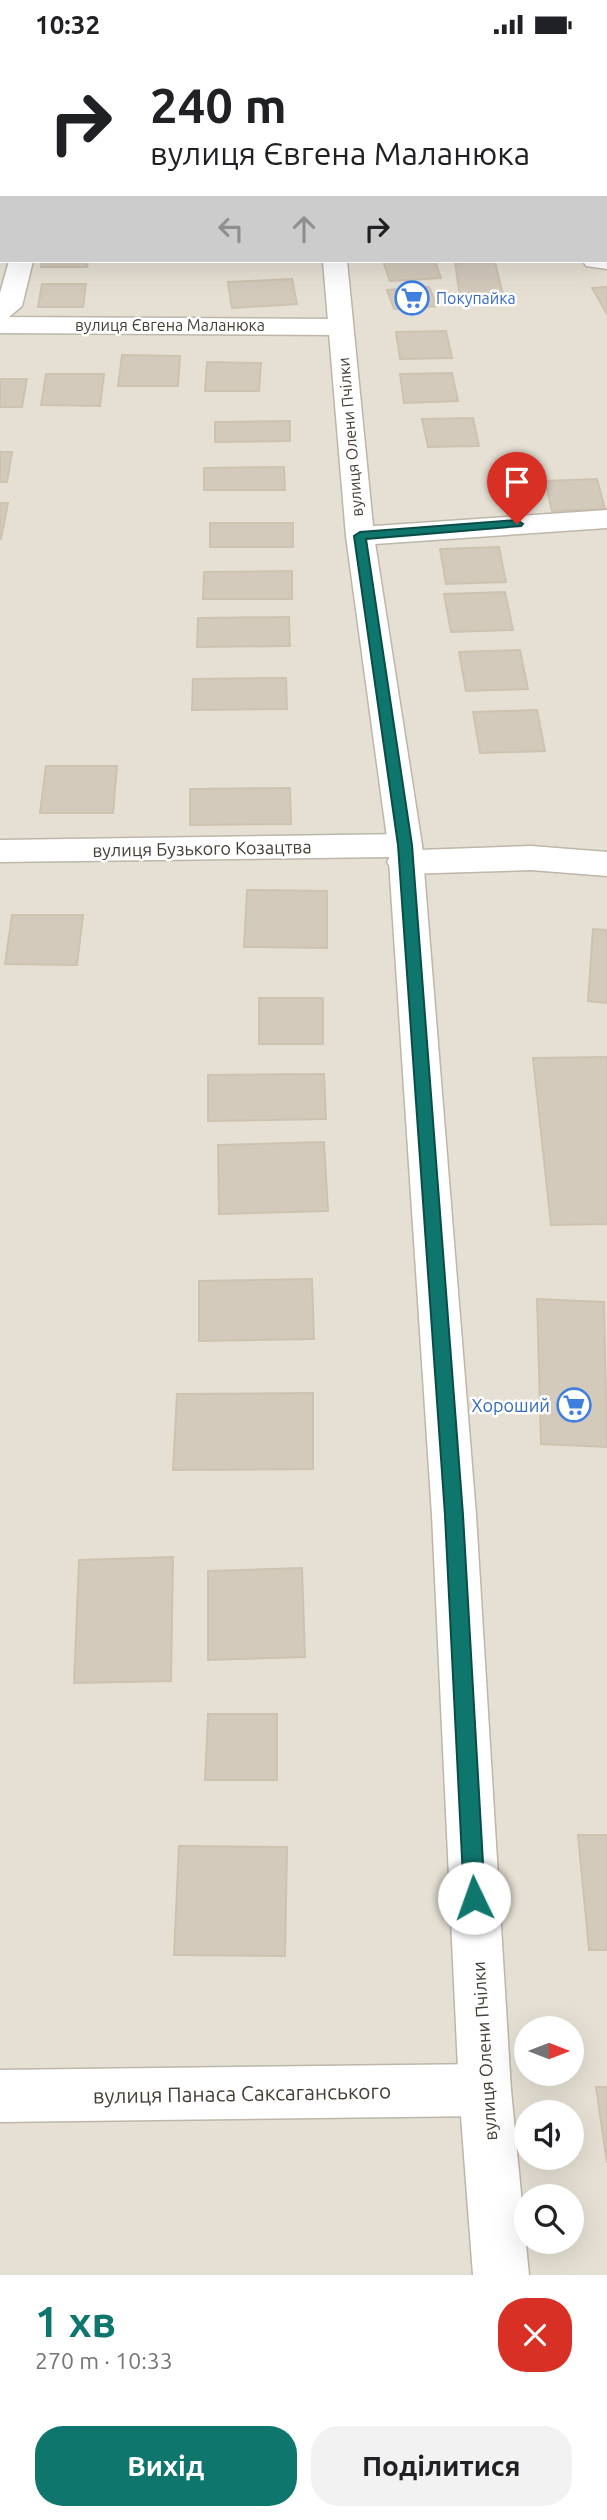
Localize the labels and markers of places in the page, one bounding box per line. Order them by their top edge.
supermarket icon: Покупайка [393,279,431,317]
place label: Покупайка [436,289,516,307]
pin [487,452,547,524]
supermarket icon: Хороший [555,1386,593,1424]
place label: Хороший [472,1395,550,1415]

